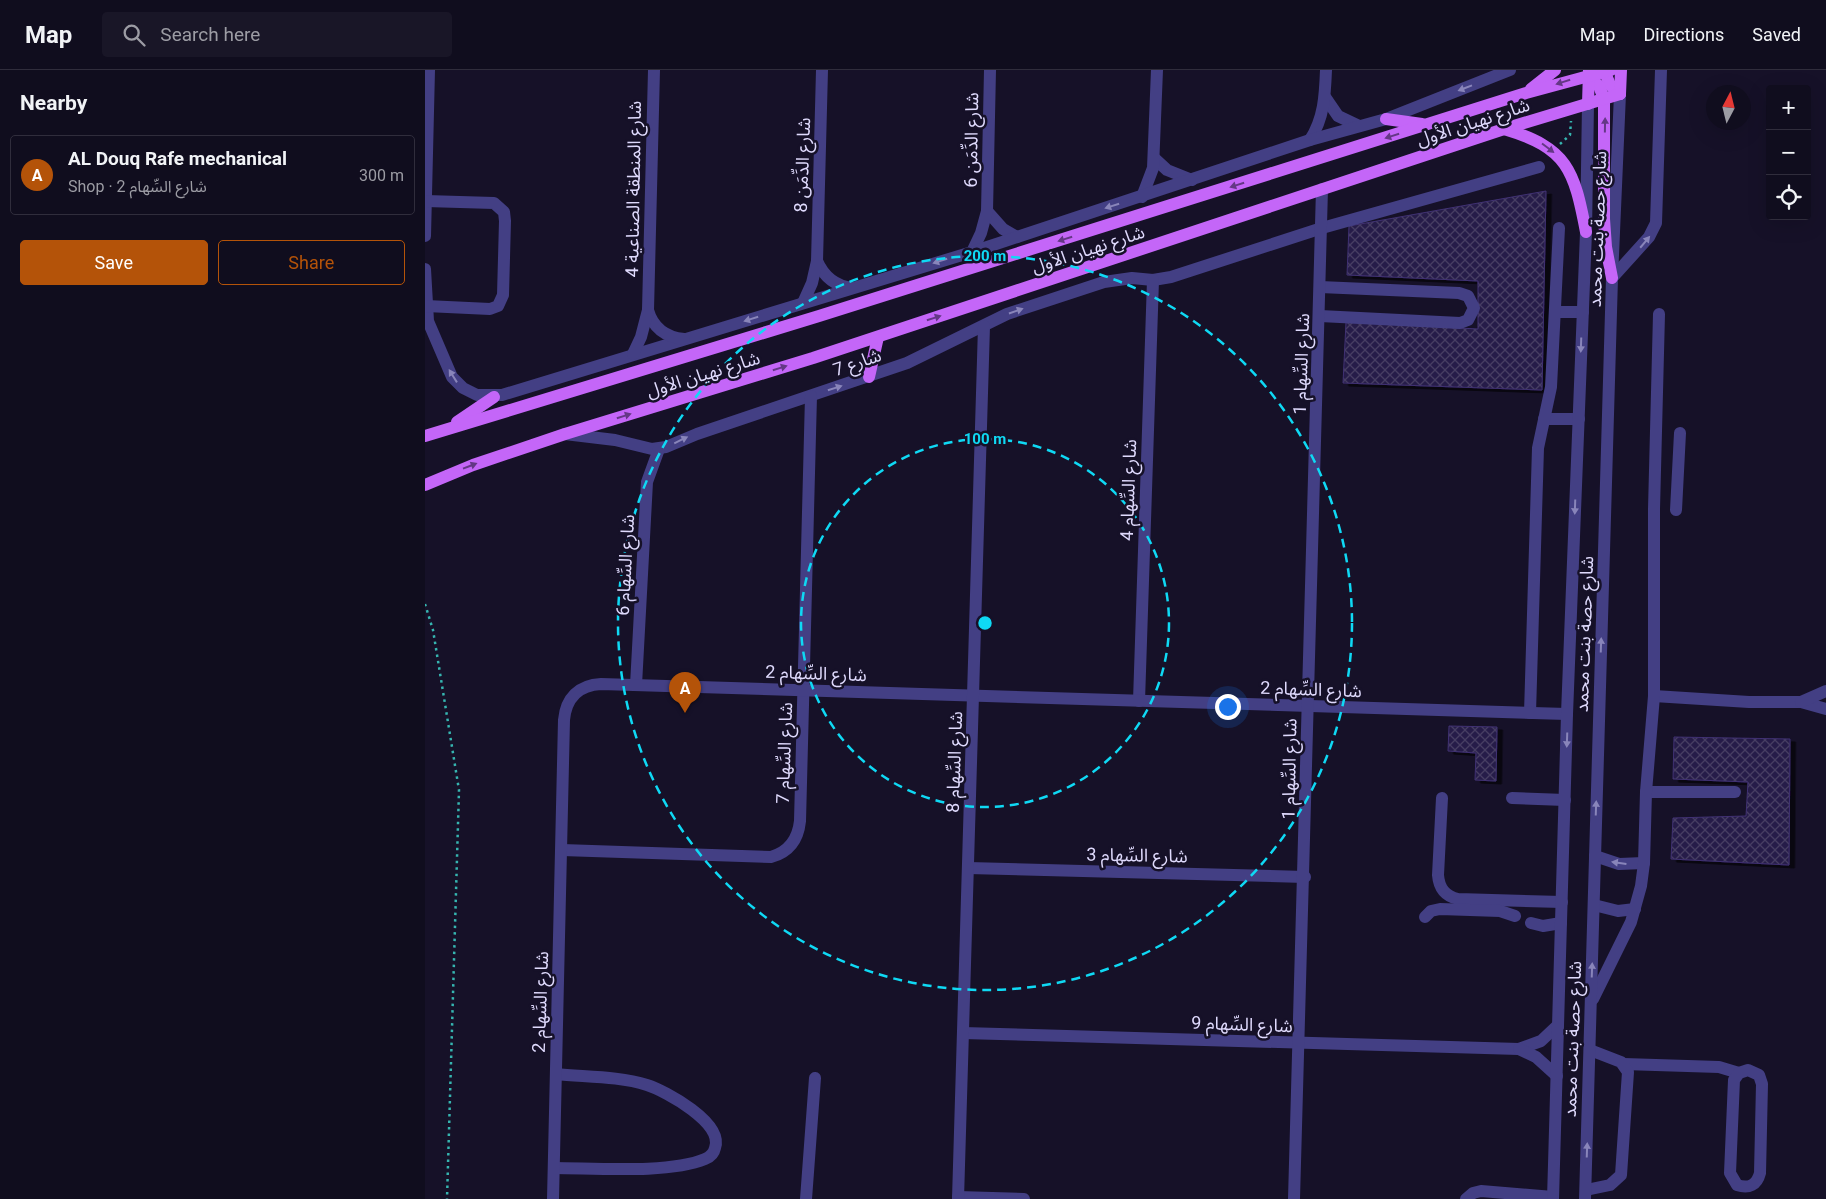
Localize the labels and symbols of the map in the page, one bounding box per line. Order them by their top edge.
one-way arrow [1556,78,1571,86]
one-way arrow [1457,84,1472,92]
north arrow [1706,85,1751,130]
street label: شارع الدِّمَن 6 [958,92,986,188]
street label: شارع نهيان الأول [1414,94,1533,154]
street label: شارع المنطقة الصناعية 4 [621,101,649,278]
one-way arrow [1601,116,1609,132]
street label: شارع الدِّمَن 8 [788,117,818,213]
one-way arrow [1384,132,1399,140]
one-way arrow [1541,143,1555,153]
street label: شارع حصة بنت محمد [1584,150,1614,308]
one-way arrow [1229,182,1244,190]
one-way arrow [1104,203,1119,211]
street label: شارع نهيان الأول [1029,221,1148,281]
one-way arrow [1057,235,1072,243]
one-way arrow [1639,235,1650,248]
text: 200 m [964,247,1006,265]
one-way arrow [933,258,948,266]
one-way arrow [1009,307,1024,315]
street label: شارع السِّهام 1 [1289,313,1317,415]
one-way arrow [927,314,942,321]
one-way arrow [744,315,759,323]
one-way arrow [1577,337,1585,353]
street label: شارع 7 [830,344,885,384]
street label: شارع نهيان الأول [644,347,763,405]
one-way arrow [772,364,787,372]
one-way arrow [448,369,457,383]
one-way arrow [828,384,843,392]
one-way arrow [617,412,632,420]
text: 100 m [964,430,1006,448]
one-way arrow [674,436,688,444]
street label: شارع السِّهام 4 [1116,439,1144,541]
one-way arrow [463,462,478,470]
one-way arrow [1571,500,1579,516]
street label: شارع السِّهام 6 [612,514,642,616]
street label: شارع حصة بنت محمد [1571,555,1601,713]
centre of rings [976,614,994,632]
one-way arrow [1597,637,1605,653]
street label: شارع السِّهام 2 [765,661,867,689]
pin: A [669,672,701,713]
street label: شارع السِّهام 2 [1260,677,1362,705]
your location [1215,694,1241,720]
street label: شارع السِّهام 7 [772,702,800,804]
street label: شارع السِّهام 8 [942,711,970,813]
street label: شارع السِّهام 1 [1278,718,1304,820]
one-way arrow [1562,732,1570,748]
one-way arrow [1593,800,1601,816]
street label: شارع السِّهام 3 [1086,844,1188,870]
one-way arrow [1610,859,1626,867]
street label: شارع السِّهام 2 [528,951,556,1053]
street label: شارع حصة بنت محمد [1559,960,1589,1118]
one-way arrow [1588,962,1596,978]
street label: شارع السِّهام 9 [1191,1012,1293,1040]
one-way arrow [1583,1142,1591,1158]

